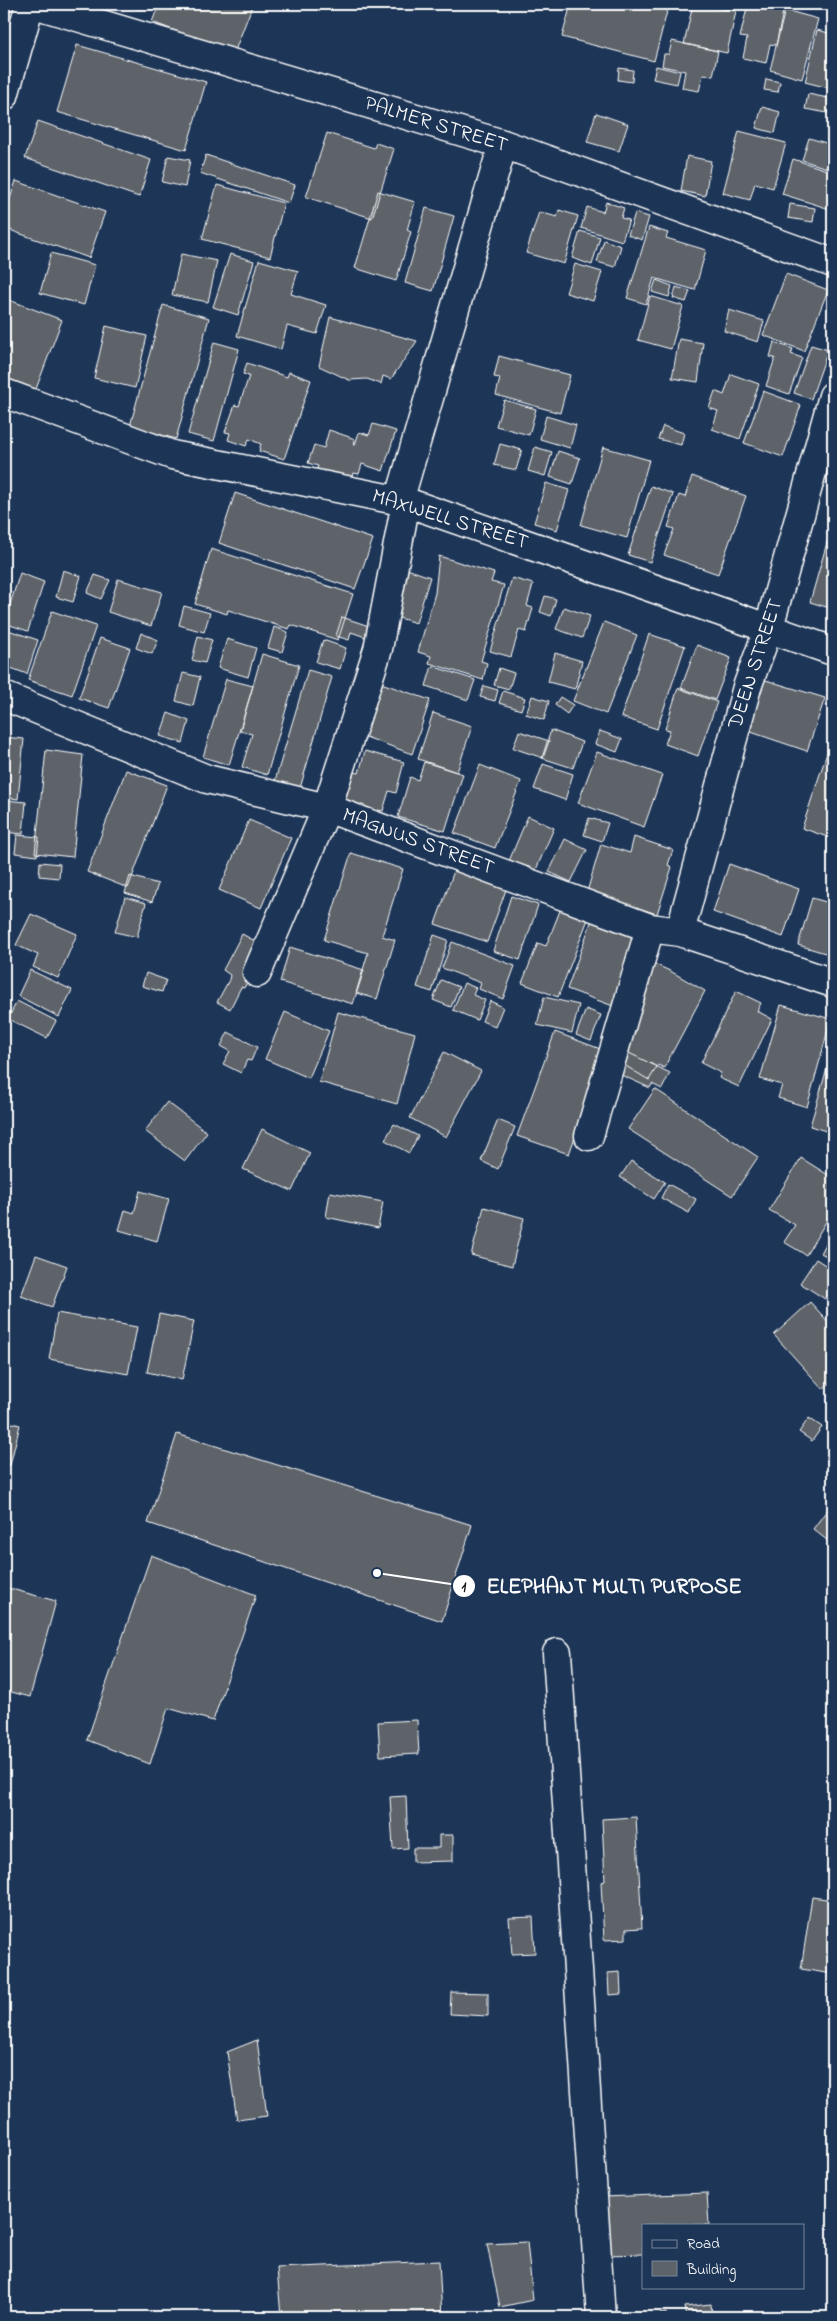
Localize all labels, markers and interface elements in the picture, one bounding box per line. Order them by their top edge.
street label: PALMER STREET [361,89,511,161]
street label: MAXWELL STREET [368,482,532,558]
street label: DEEN STREET [721,595,791,734]
street label: MAGNUS STREET [338,801,498,883]
callout: ELEPHANT MULTI PURPOSE [452,1567,752,1604]
text: ELEPHANT MULTI PURPOSE [486,1572,742,1604]
text: 1 [462,1576,467,1598]
legend [642,2224,804,2288]
text: Road [687,2233,720,2255]
text: Building [686,2259,736,2282]

